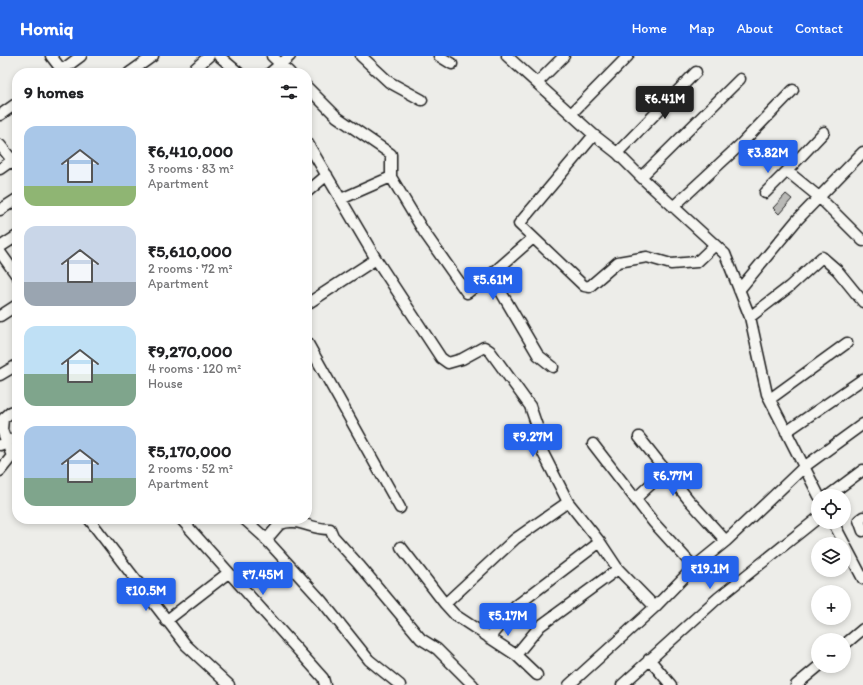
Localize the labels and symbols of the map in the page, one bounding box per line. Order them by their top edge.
pin: ₹6.41M [632,86,698,120]
pin: ₹3.82M [735,140,801,174]
pin: ₹5.61M [460,267,526,301]
pin: ₹9.27M [500,424,566,458]
pin: ₹6.77M [640,463,706,497]
pin: ₹19.1M [677,556,743,590]
pin: ₹7.45M [230,562,296,596]
pin: ₹10.5M [113,578,179,612]
pin: ₹5.17M [475,603,541,637]

